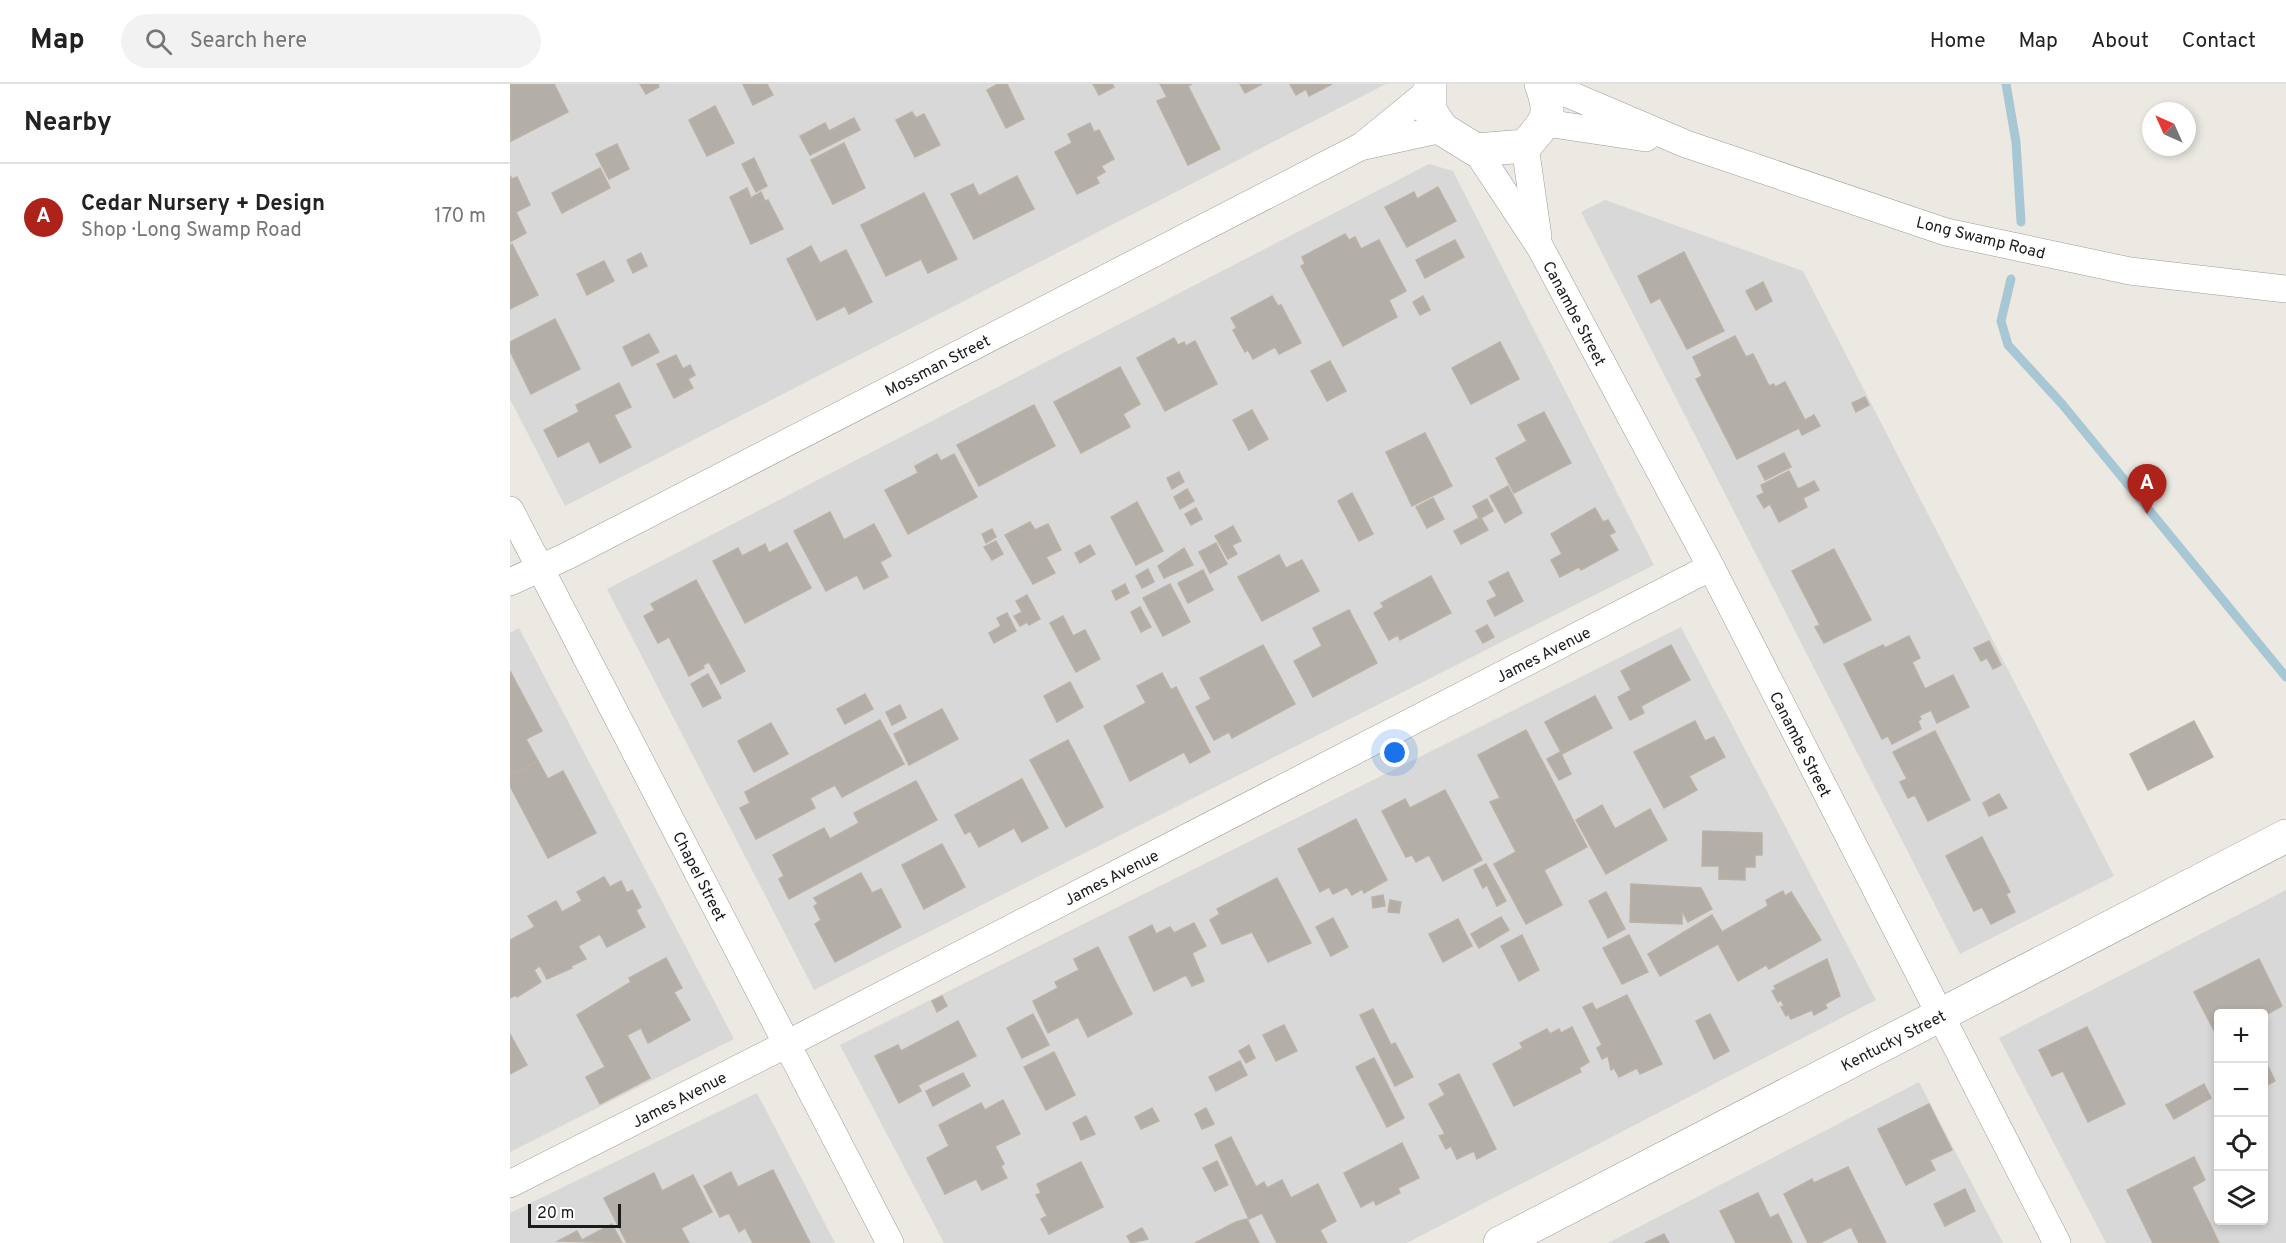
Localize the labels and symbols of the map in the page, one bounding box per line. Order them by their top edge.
north arrow [2142,102,2196,156]
street label: Long Swamp Road [1914,213,2047,265]
street label: Canambe Street [1537,258,1609,370]
street label: Mossman Street [882,332,994,402]
pin: A [2128,464,2166,514]
street label: James Avenue [1493,623,1595,688]
street label: Canambe Street [1764,689,1834,801]
your location [1380,738,1409,767]
street label: Chapel Street [667,829,729,925]
street label: James Avenue [1061,846,1163,911]
street label: Kentucky Street [1838,1007,1950,1077]
street label: James Avenue [629,1068,731,1133]
scale bar [528,1201,621,1228]

